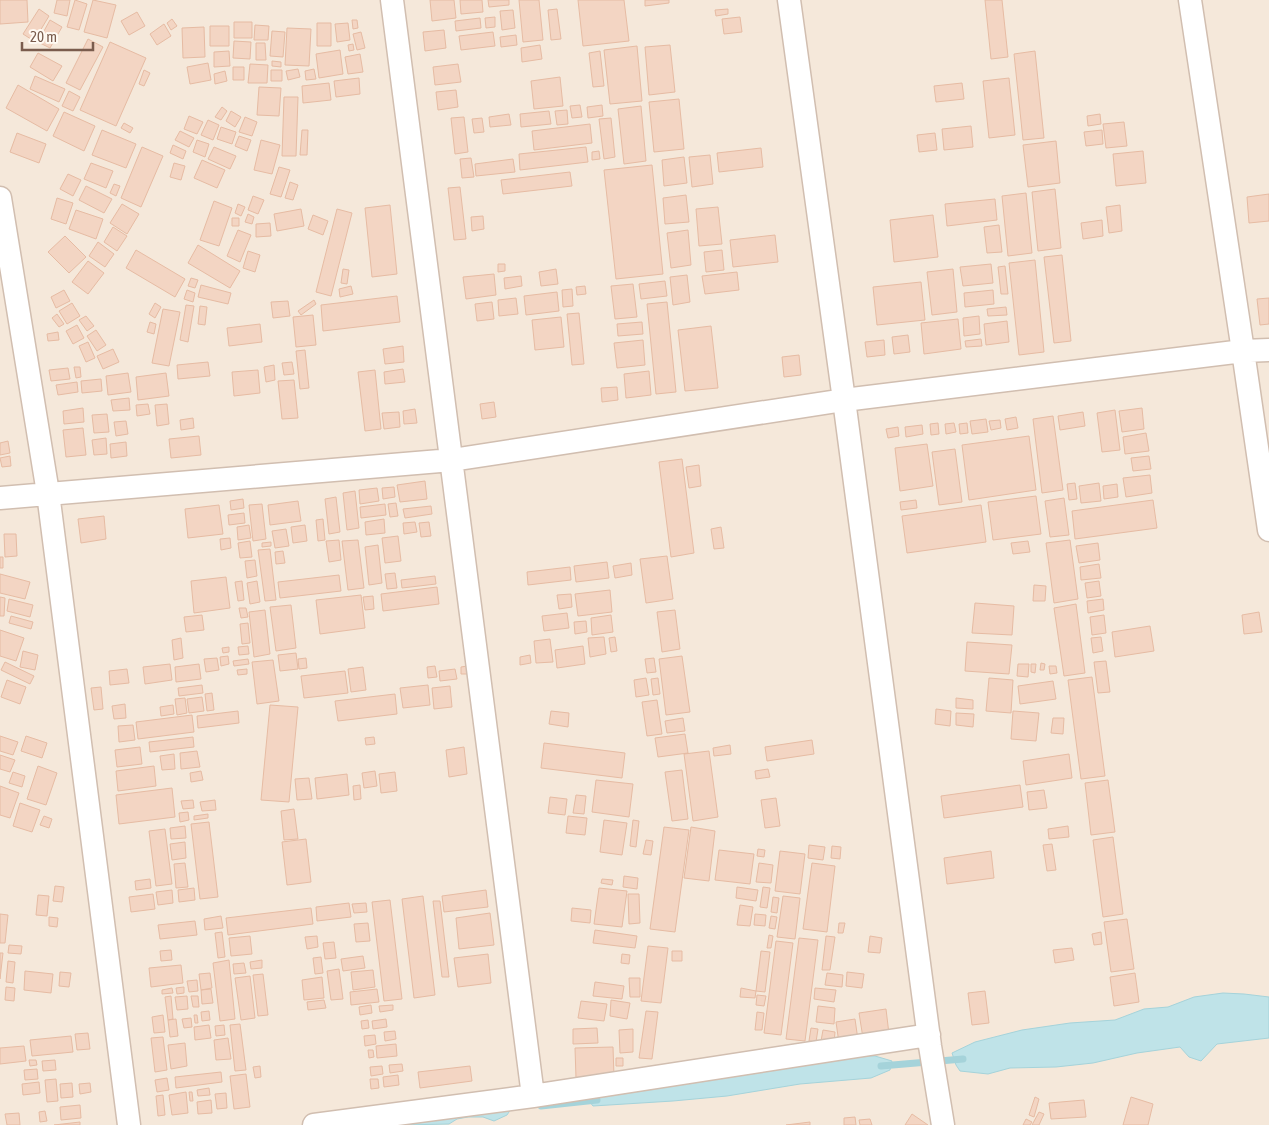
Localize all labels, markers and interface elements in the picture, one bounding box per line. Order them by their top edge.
scale bar [22,20,94,52]
text: 20 m [30,28,57,45]

